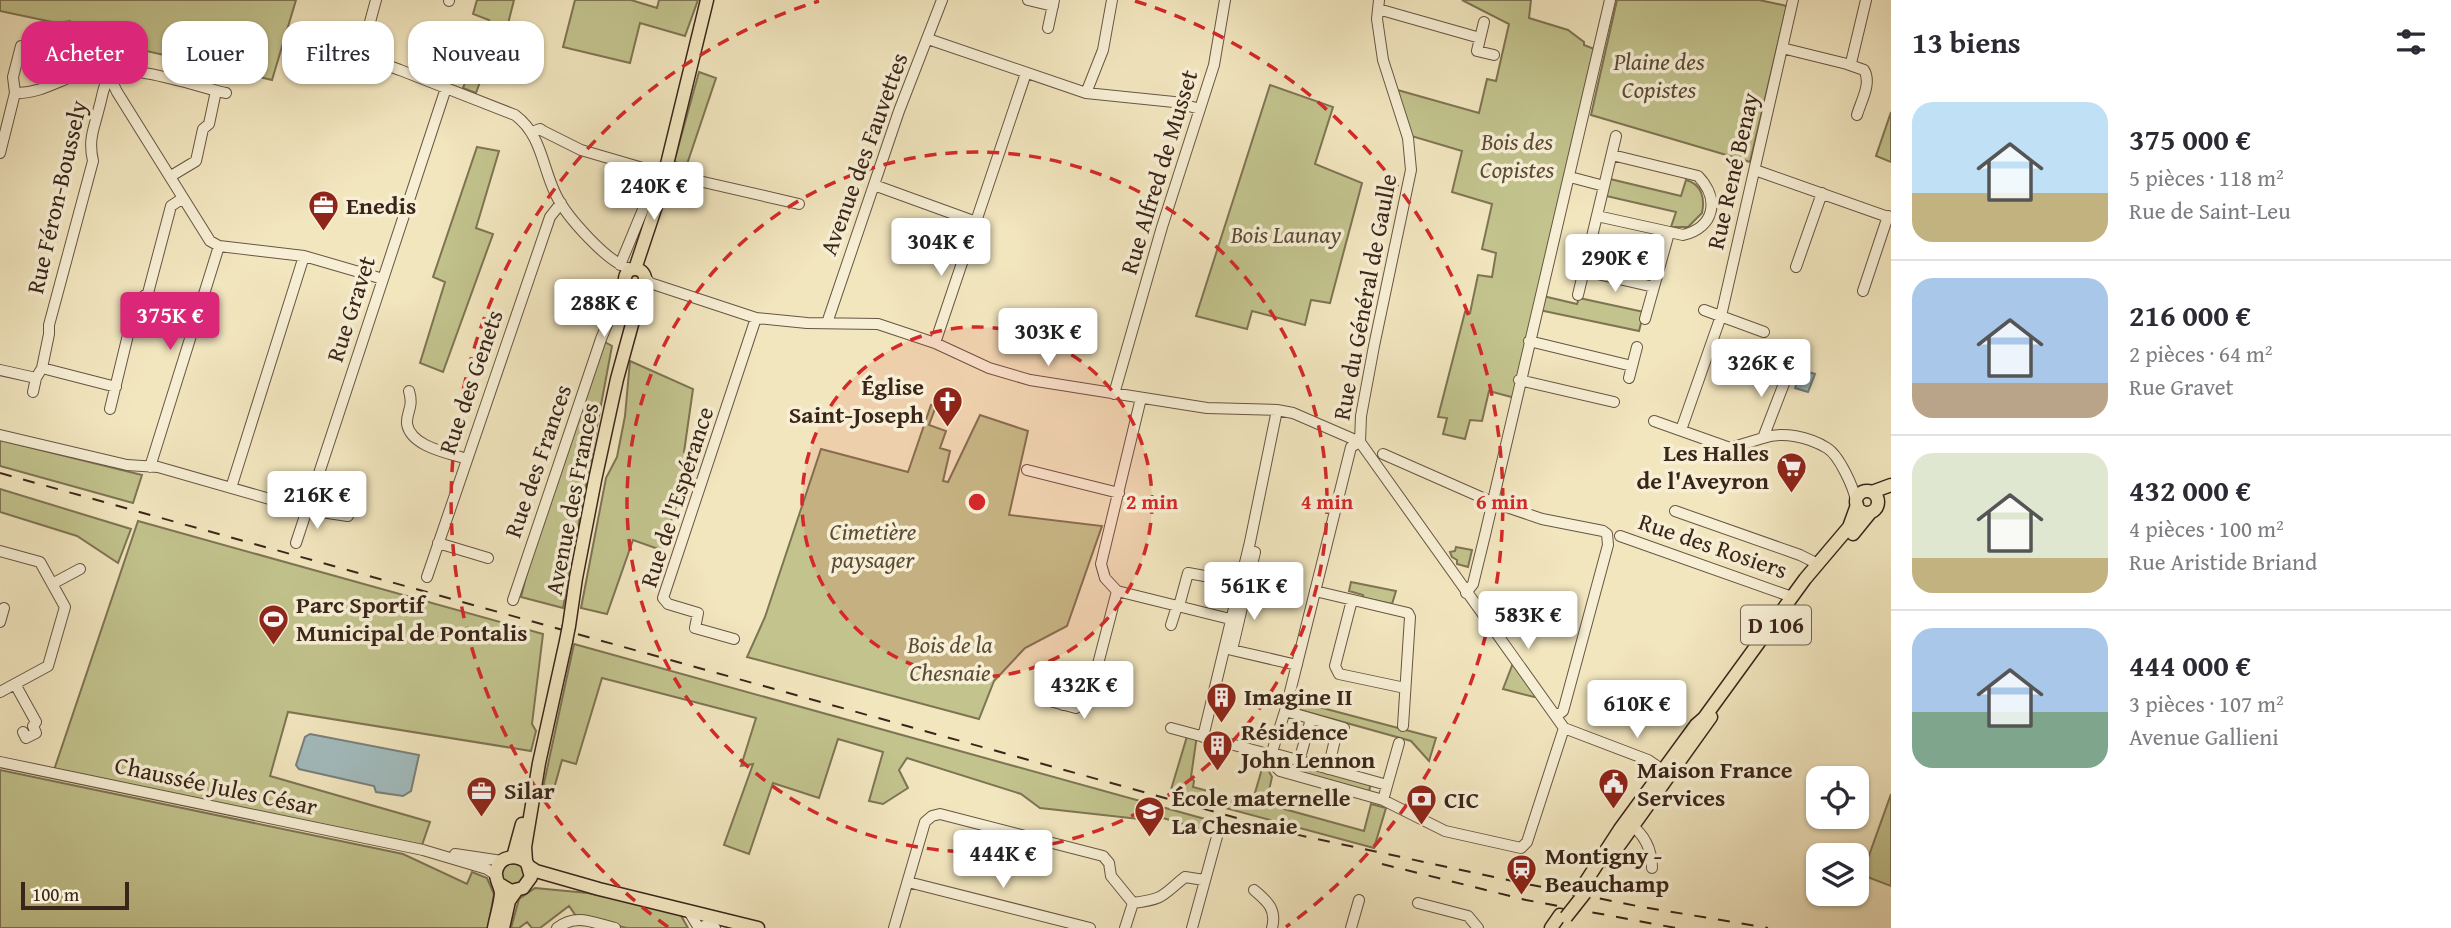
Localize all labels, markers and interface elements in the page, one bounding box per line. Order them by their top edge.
text: 13 biens [1912,20,2021,64]
chip: Acheter [21,21,148,84]
chip: Louer [162,21,268,84]
chip: Filtres [282,21,394,84]
chip: Nouveau [408,21,544,84]
icon: filters [2392,23,2430,61]
park label: Plaine des Copistes [1612,44,1705,107]
street label: Avenue des Fauvettes [811,48,916,260]
street label: Rue Alfred de Musset [1111,65,1206,278]
street label: Rue René Benay [1697,89,1768,253]
street label: Rue Féron-Boussely [17,97,96,297]
text: 375 000 € [2129,117,2251,161]
park label: Bois des Copistes [1480,124,1555,187]
icon: home [1968,130,2052,214]
text: 5 pièces · 118 m² [2129,161,2284,194]
pin: 240K € [597,162,711,222]
text: 240K € [620,168,688,201]
street label: Rue du Général de Gaulle [1323,171,1406,423]
place label: Enedis [346,188,416,223]
office icon: Enedis [306,189,340,233]
text: Rue de Saint-Leu [2129,194,2291,227]
park label: Bois Launay [1230,217,1341,252]
pin: 304K € [884,218,998,278]
text: 304K € [907,224,975,257]
pin: 290K € [1558,234,1672,294]
text: 290K € [1581,240,1649,273]
street label: Rue Gravet [317,251,384,366]
pin: 288K € [547,280,661,339]
text: 288K € [570,285,638,318]
pin: 375K € [113,292,227,352]
text: 216 000 € [2129,293,2251,337]
text: 375K € [136,298,204,331]
street label: Rue des Genets [430,305,512,459]
icon: home [1968,306,2052,390]
pin: 303K € [991,308,1105,368]
text: 303K € [1014,314,1082,347]
text: 2 pièces · 64 m² [2129,337,2273,370]
pin: 326K € [1704,340,1818,399]
text: 326K € [1727,345,1795,378]
place label: Église Saint-Joseph [789,369,924,432]
text: Rue Gravet [2129,370,2234,403]
street label: Rue des Frances [495,380,580,542]
church icon: Église Saint-Joseph [930,384,964,428]
street label: Avenue des Frances [536,400,607,598]
street label: Rue de l'Espérance [631,402,722,592]
place label: Les Halles de l'Aveyron [1636,435,1769,498]
supermarket icon: Les Halles de l'Aveyron [1775,450,1809,494]
text: 432 000 € [2129,468,2251,512]
pin: 216K € [260,472,374,531]
text: 216K € [283,477,351,510]
icon: home [1968,481,2052,565]
text: 2 min [1126,486,1179,517]
text: 4 min [1301,486,1354,517]
text: 6 min [1476,486,1529,517]
centre of rings [965,490,989,514]
street label: Rue des Rosiers [1634,504,1792,587]
text: 4 pièces · 100 m² [2129,512,2284,545]
park label: Cimetière paysager [830,514,917,577]
text: Rue Aristide Briand [2129,545,2317,578]
pin: 561K € [1197,562,1311,622]
text: 561K € [1220,568,1288,601]
place label: Parc Sportif Municipal de Pontalis [296,587,528,650]
pin: 583K € [1471,592,1585,651]
text: 583K € [1494,597,1562,630]
sports icon: Parc Sportif Municipal de Pontalis [256,602,290,646]
road number: D 106 [1741,606,1811,645]
park label: Bois de la Chesnaie [906,627,993,690]
text: 444 000 € [2129,643,2251,687]
icon: home [1968,656,2052,740]
pin: 432K € [1027,662,1141,721]
text: 432K € [1050,667,1118,700]
place label: Imagine II [1244,679,1352,714]
building icon: Imagine II [1204,680,1238,724]
pin: 610K € [1580,680,1694,740]
text: 610K € [1603,686,1671,719]
text: 3 pièces · 107 m² [2129,687,2284,720]
place label: Résidence John Lennon [1237,714,1375,777]
text: Avenue Gallieni [2129,720,2279,753]
building icon: Résidence John Lennon [1201,729,1235,773]
street label: Chaussée Jules César [112,747,321,824]
place label: Maison France Services [1637,752,1793,815]
map controls [1806,766,1869,906]
button: locate [1806,766,1869,829]
public building icon: Maison France Services [1597,767,1631,811]
place label: Silar [504,773,555,808]
office icon: Silar [464,774,498,818]
place label: École maternelle La Chesnaie [1172,780,1351,843]
place label: CIC [1444,782,1479,817]
bank icon: CIC [1404,783,1438,827]
school or university icon: École maternelle La Chesnaie [1132,795,1166,839]
pin: 444K € [946,830,1060,890]
text: 444K € [969,836,1037,869]
place label: Montigny - Beauchamp [1545,838,1669,901]
button: layers [1806,843,1869,906]
station icon: Montigny - Beauchamp [1505,853,1539,897]
scale bar [21,879,130,911]
text: 100 m [32,880,79,908]

